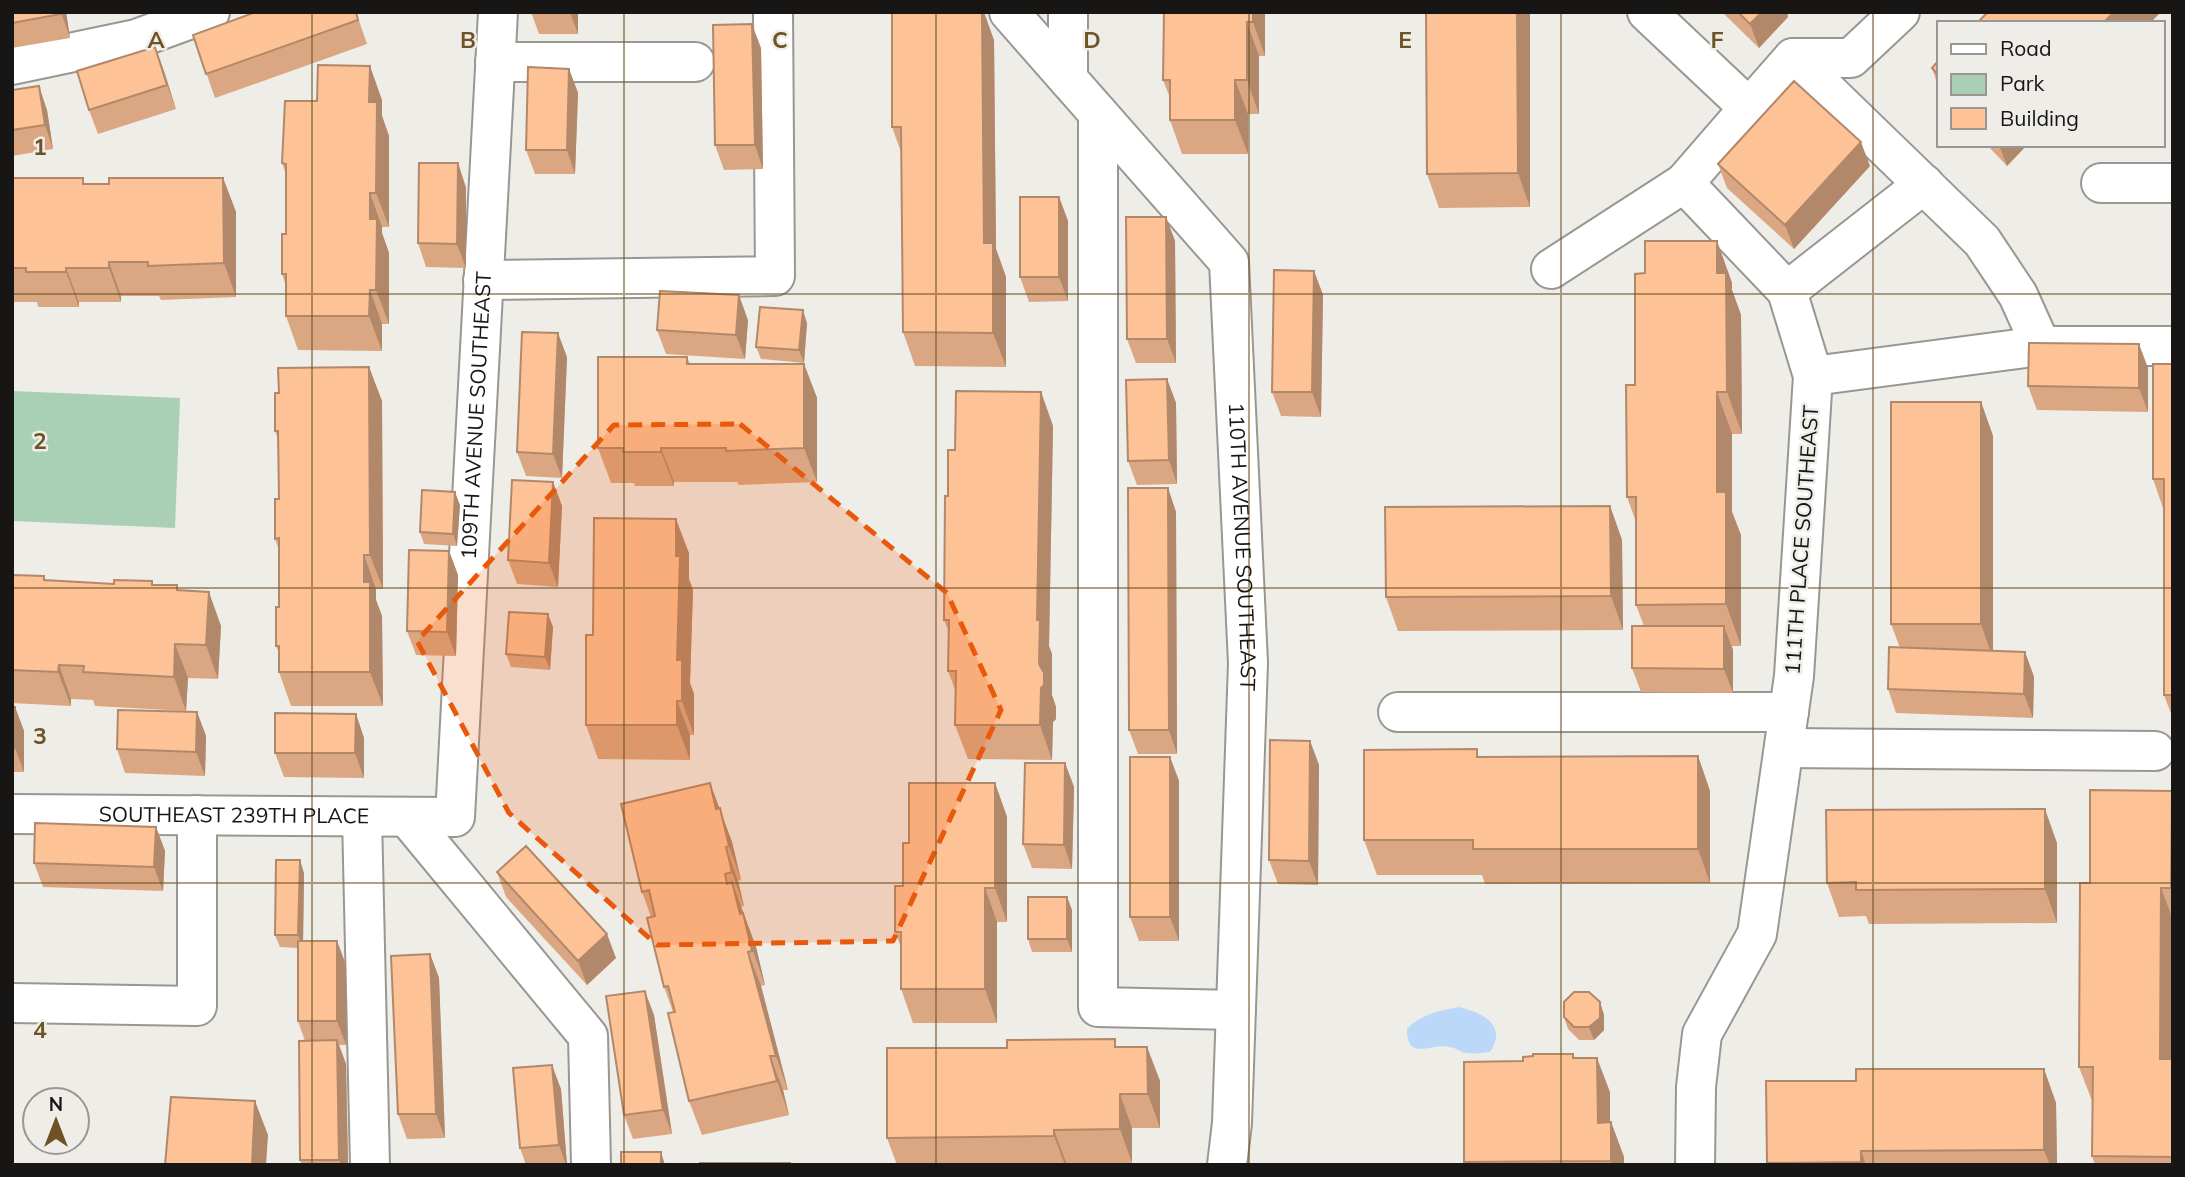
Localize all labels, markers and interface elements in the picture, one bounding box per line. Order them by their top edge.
legend [1937,21,2164,147]
text: A [147,25,165,54]
text: B [460,25,476,54]
text: C [772,25,788,54]
text: D [1083,25,1101,54]
text: E [1398,25,1412,54]
text: F [1710,25,1724,54]
text: Road [2000,35,2051,61]
text: Park [2000,70,2044,96]
text: Building [2000,105,2079,131]
text: 1 [33,132,47,161]
street label: 109TH AVENUE SOUTHEAST [455,270,496,560]
street label: 110TH AVENUE SOUTHEAST [1224,402,1262,692]
street label: 111TH PLACE SOUTHEAST [1779,404,1823,676]
text: 2 [33,426,47,455]
text: 3 [33,721,47,750]
street label: SOUTHEAST 239TH PLACE [99,801,369,828]
text: 4 [33,1015,47,1044]
north arrow [21,1086,91,1156]
text: N [49,1092,63,1116]

